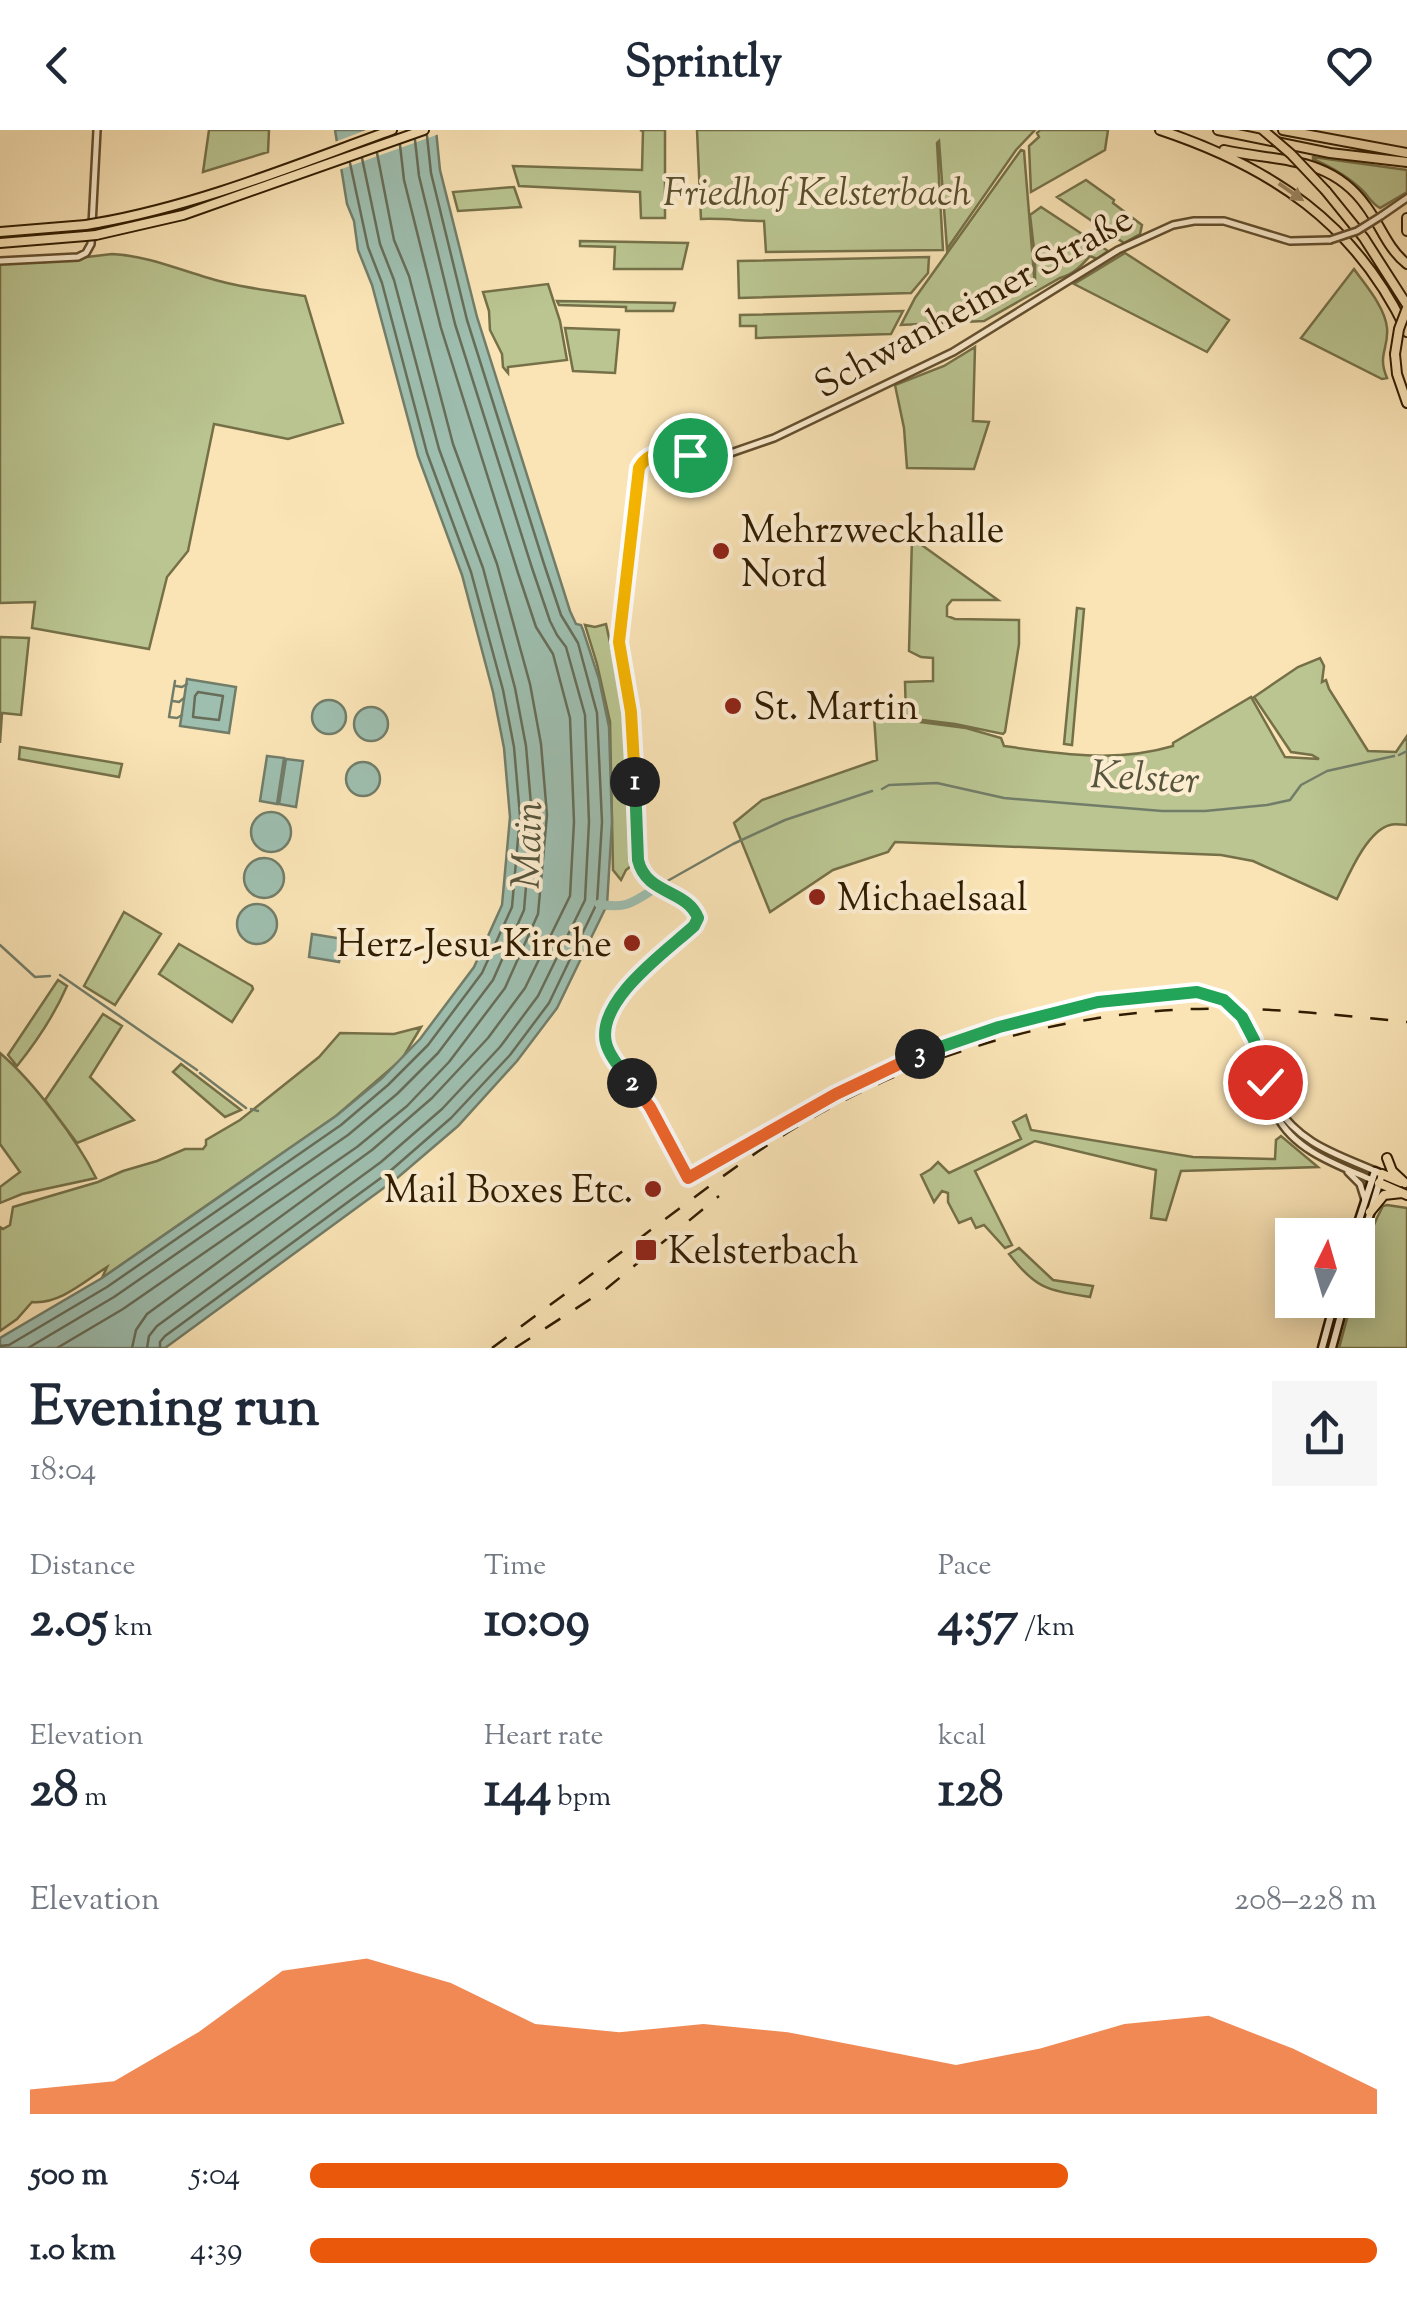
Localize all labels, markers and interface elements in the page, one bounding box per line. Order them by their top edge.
text: Sprintly [625,33,782,98]
icon: back [30,38,85,93]
icon: heart [1322,38,1377,93]
park label: Friedhof Kelsterbach [663,169,971,223]
one-way arrow [1277,182,1304,201]
street label: Schwanheimer Straße [806,194,1144,415]
pin [648,413,733,498]
icon: arrive [663,428,718,483]
place label: Mehrzweckhalle Nord [741,506,1005,604]
marker: Mehrzweckhalle Nord [710,540,732,562]
place label: St. Martin [753,683,919,737]
marker: St. Martin [722,695,744,717]
water label: Kelster [1089,749,1201,812]
pin: 1 [610,757,660,807]
text: 1 [630,762,640,802]
water label: Main [500,800,561,890]
place label: Michaelsaal [837,874,1028,928]
marker: Michaelsaal [806,886,828,908]
place label: Herz-Jesu-Kirche [336,920,612,974]
marker: Herz-Jesu-Kirche [621,932,643,954]
pin: 3 [895,1029,945,1079]
text: 3 [914,1034,926,1074]
pin [1223,1040,1308,1125]
icon: check [1238,1055,1293,1110]
pin: 2 [607,1058,657,1108]
text: 2 [625,1063,639,1103]
place label: Mail Boxes Etc. [384,1166,633,1220]
marker: Mail Boxes Etc. [642,1178,664,1200]
north arrow [1275,1218,1375,1318]
map controls [1275,1218,1375,1318]
place label: Kelsterbach [668,1227,859,1281]
marker: Kelsterbach [633,1237,659,1263]
text: Evening run [30,1371,319,1450]
button: share [1272,1381,1377,1486]
text: 18:04 [30,1448,96,1494]
text: Distance [30,1547,136,1587]
text: Time [484,1547,546,1587]
text: Pace [938,1547,992,1587]
text: 2.05 [30,1587,108,1659]
text: 10:09 [484,1587,590,1659]
text: 4:57 [938,1587,1018,1659]
text: km [108,1608,153,1648]
text: /km [1018,1608,1075,1648]
text: Elevation [30,1717,144,1757]
text: Heart rate [484,1717,604,1757]
text: kcal [938,1717,986,1757]
text: 28 [30,1757,78,1829]
text: 144 [484,1757,551,1829]
text: 128 [938,1757,1003,1829]
text: m [78,1778,108,1818]
text: bpm [551,1778,611,1818]
text: Elevation [30,1878,160,1924]
text: 208–228 m [1234,1878,1377,1924]
text: 500 m [30,2153,108,2199]
text: 5:04 [190,2153,240,2199]
text: 1.0 km [30,2228,116,2274]
text: 4:39 [190,2228,243,2274]

